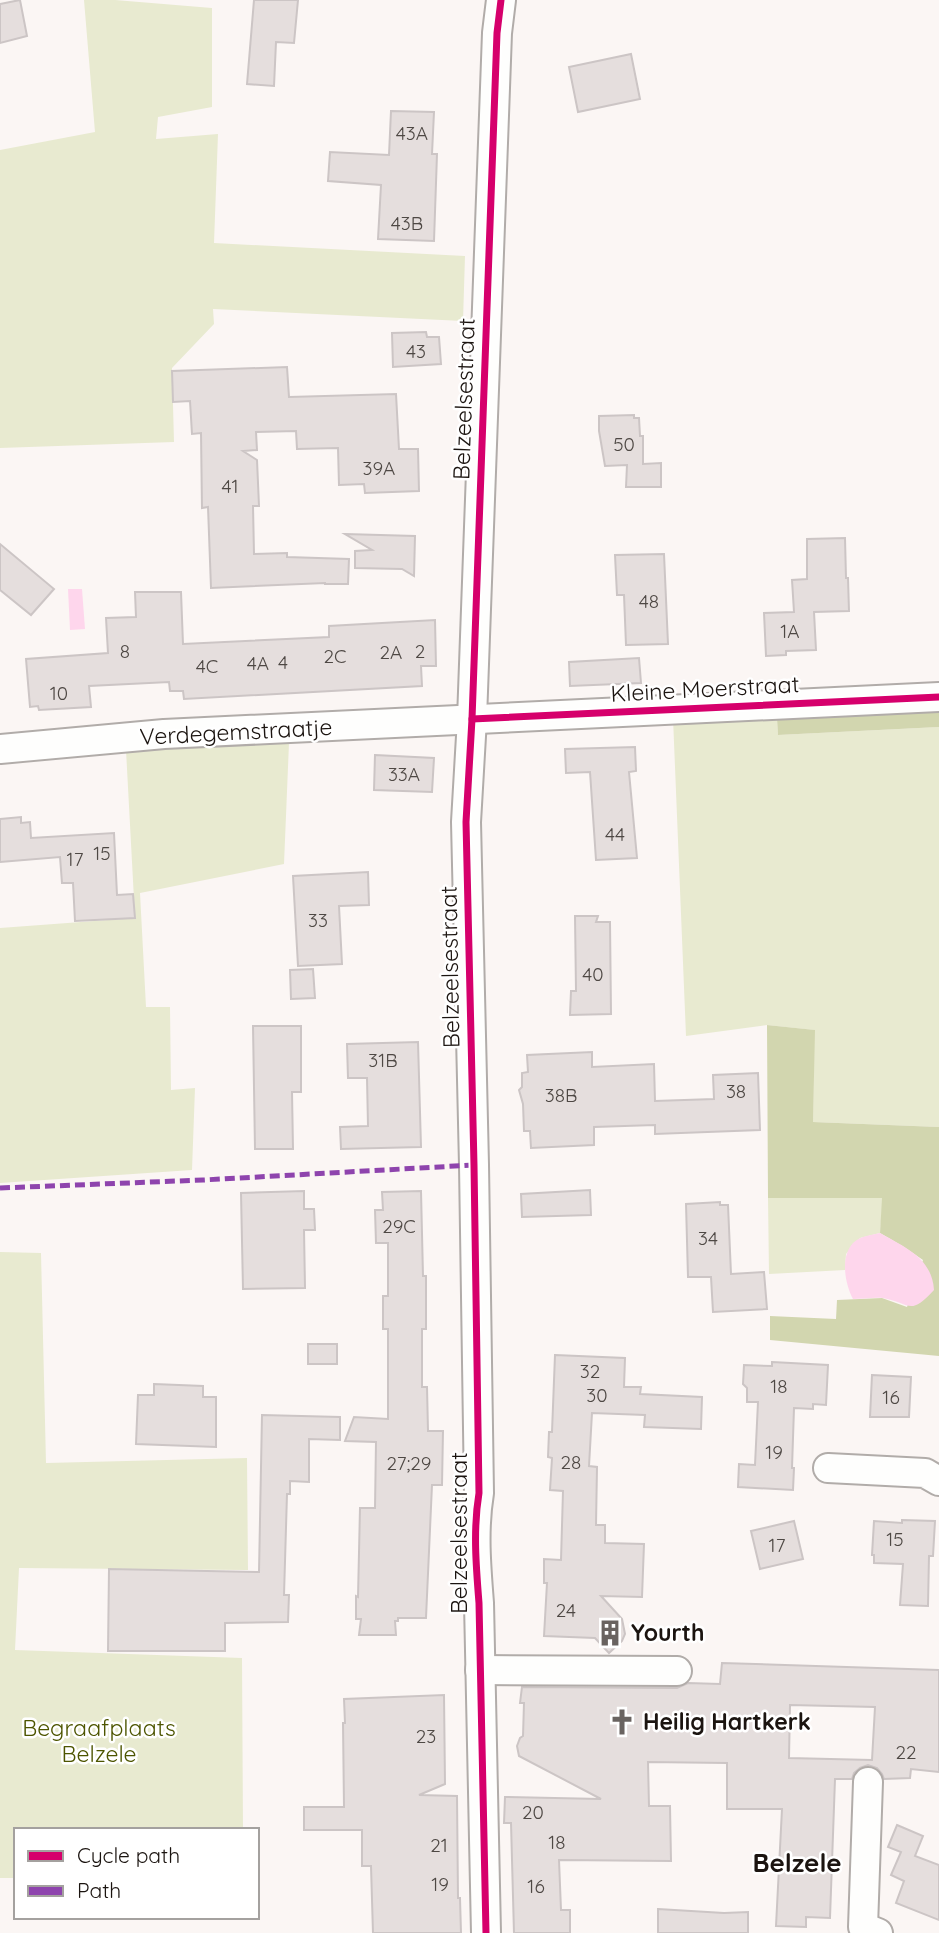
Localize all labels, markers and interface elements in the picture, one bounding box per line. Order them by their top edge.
house number: 43A [396,121,428,145]
house number: 43B [391,211,423,235]
street label: Belzeelsestraat [446,317,481,481]
house number: 43 [406,339,426,363]
house number: 50 [613,432,635,456]
house number: 39A [363,456,395,480]
house number: 41 [222,474,238,498]
house number: 48 [639,589,659,613]
house number: 1A [780,619,800,643]
house number: 8 [120,639,130,663]
house number: 2 [415,639,425,663]
house number: 2A [380,640,402,664]
house number: 2C [324,644,346,668]
house number: 4 [278,650,288,674]
house number: 4A [247,651,269,675]
house number: 4C [196,654,218,678]
street label: Kleine Moerstraat [610,669,800,708]
house number: 10 [50,681,68,705]
street label: Verdegemstraatje [139,712,333,751]
house number: 33A [388,762,420,786]
house number: 44 [605,822,625,846]
house number: 15 [93,841,111,865]
house number: 17 [67,847,84,871]
street label: Belzeelsestraat [434,885,465,1048]
house number: 33 [308,908,328,932]
house number: 40 [582,962,604,986]
house number: 31B [368,1048,398,1072]
house number: 38 [726,1079,746,1103]
house number: 38B [545,1083,577,1107]
house number: 29C [382,1214,416,1238]
house number: 34 [698,1226,718,1250]
house number: 32 [580,1359,600,1383]
house number: 18 [770,1374,788,1398]
house number: 30 [586,1383,608,1407]
house number: 16 [882,1385,900,1409]
house number: 19 [765,1440,783,1464]
house number: 28 [561,1450,581,1474]
house number: 27;29 [387,1451,431,1475]
street label: Belzeelsestraat [444,1452,473,1614]
house number: 15 [886,1527,904,1551]
house number: 17 [769,1533,786,1557]
house number: 24 [556,1598,576,1622]
building icon: Yourth [595,1618,625,1648]
place label: Yourth [631,1618,705,1647]
church icon: Heilig Hartkerk [607,1707,637,1737]
place label: Heilig Hartkerk [643,1707,811,1736]
park label: Begraafplaats Belzele [22,1713,176,1768]
house number: 23 [416,1724,436,1748]
house number: 22 [895,1740,917,1764]
house number: 20 [522,1800,544,1824]
legend [14,1828,259,1919]
house number: 18 [548,1830,566,1854]
house number: 21 [430,1833,448,1857]
text: Cycle path [77,1842,180,1868]
district label: Belzele [752,1846,842,1879]
house number: 19 [431,1872,449,1896]
house number: 16 [527,1874,545,1898]
text: Path [77,1877,121,1903]

